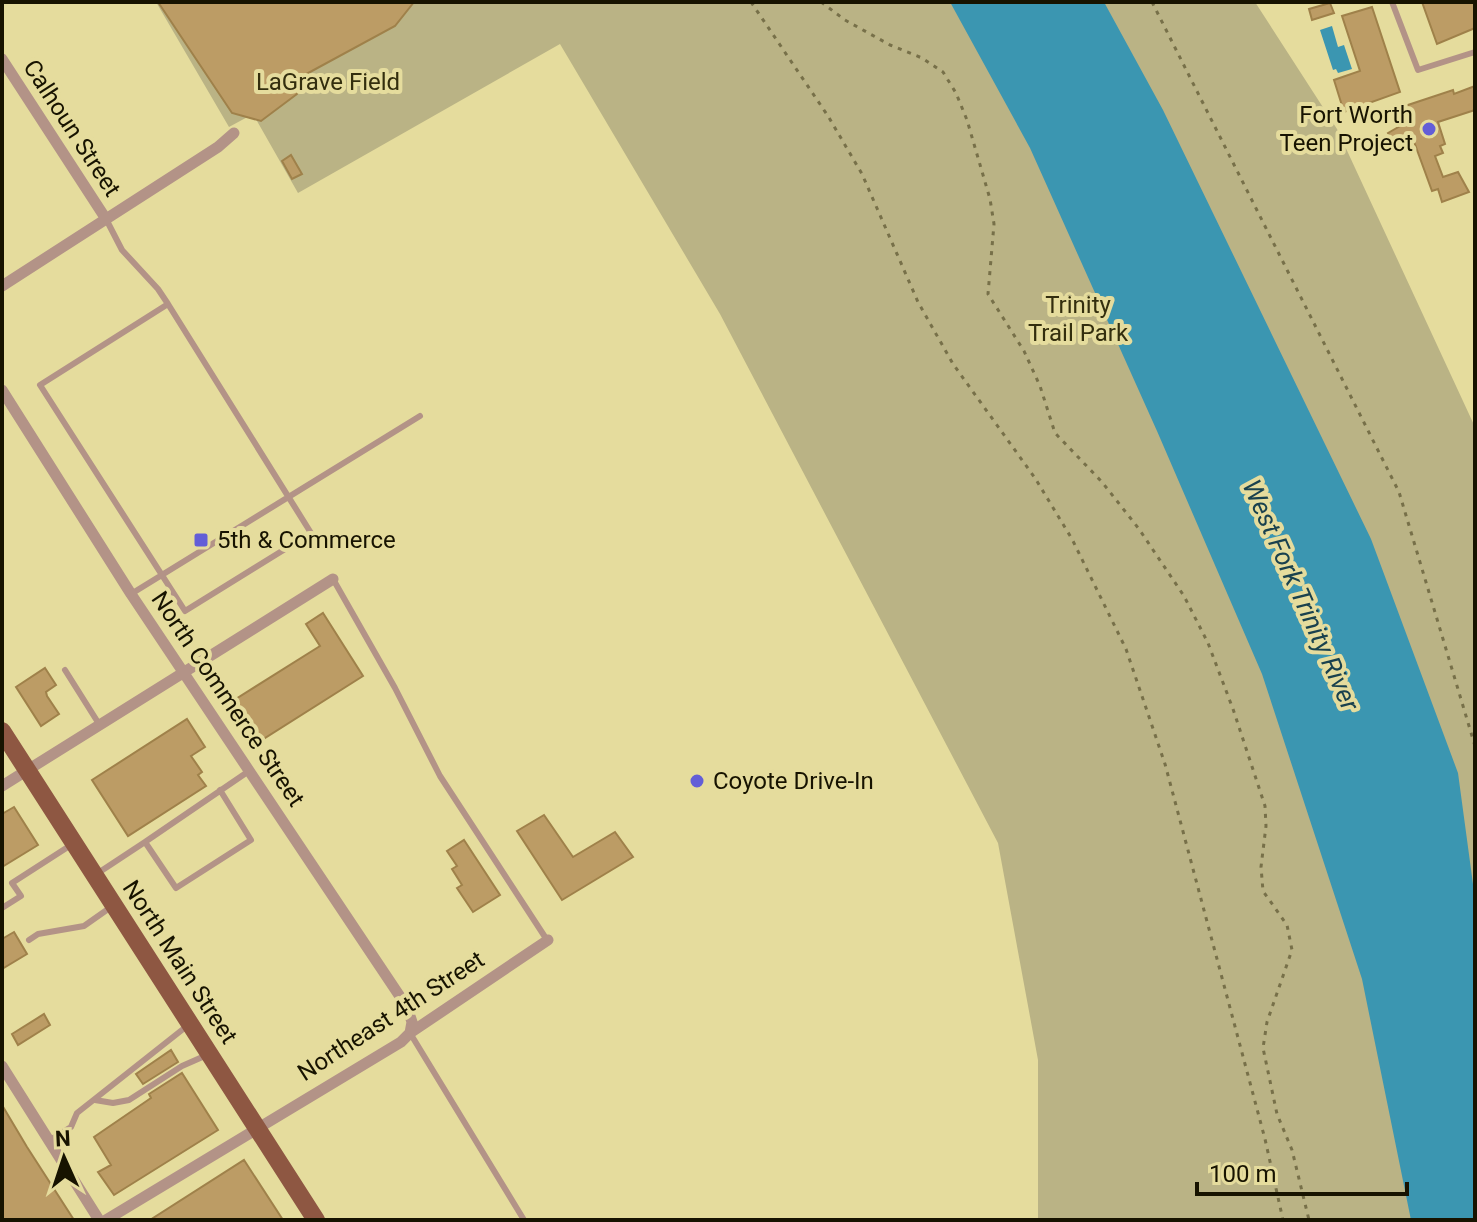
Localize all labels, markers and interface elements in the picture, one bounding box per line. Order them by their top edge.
street label: Calhoun Street [17,54,127,202]
park label: LaGrave Field [256,68,400,96]
place label: Fort Worth Teen Project [1280,101,1413,157]
marker: Fort Worth Teen Project [1420,120,1438,138]
park label: Trinity Trail Park [1028,291,1129,347]
water label: West Fork Trinity River [1237,475,1366,716]
place label: 5th & Commerce [217,526,396,554]
marker: 5th & Commerce [192,531,210,549]
street label: North Commerce Street [146,586,310,812]
place label: Coyote Drive-In [713,767,874,795]
marker: Coyote Drive-In [688,772,706,790]
street label: North Main Street [117,875,243,1049]
street label: Northeast 4th Street [293,945,489,1087]
north arrow [24,1118,104,1198]
text: N [55,1126,71,1151]
scale bar [1197,1146,1407,1196]
text: 100 m [1209,1160,1276,1188]

